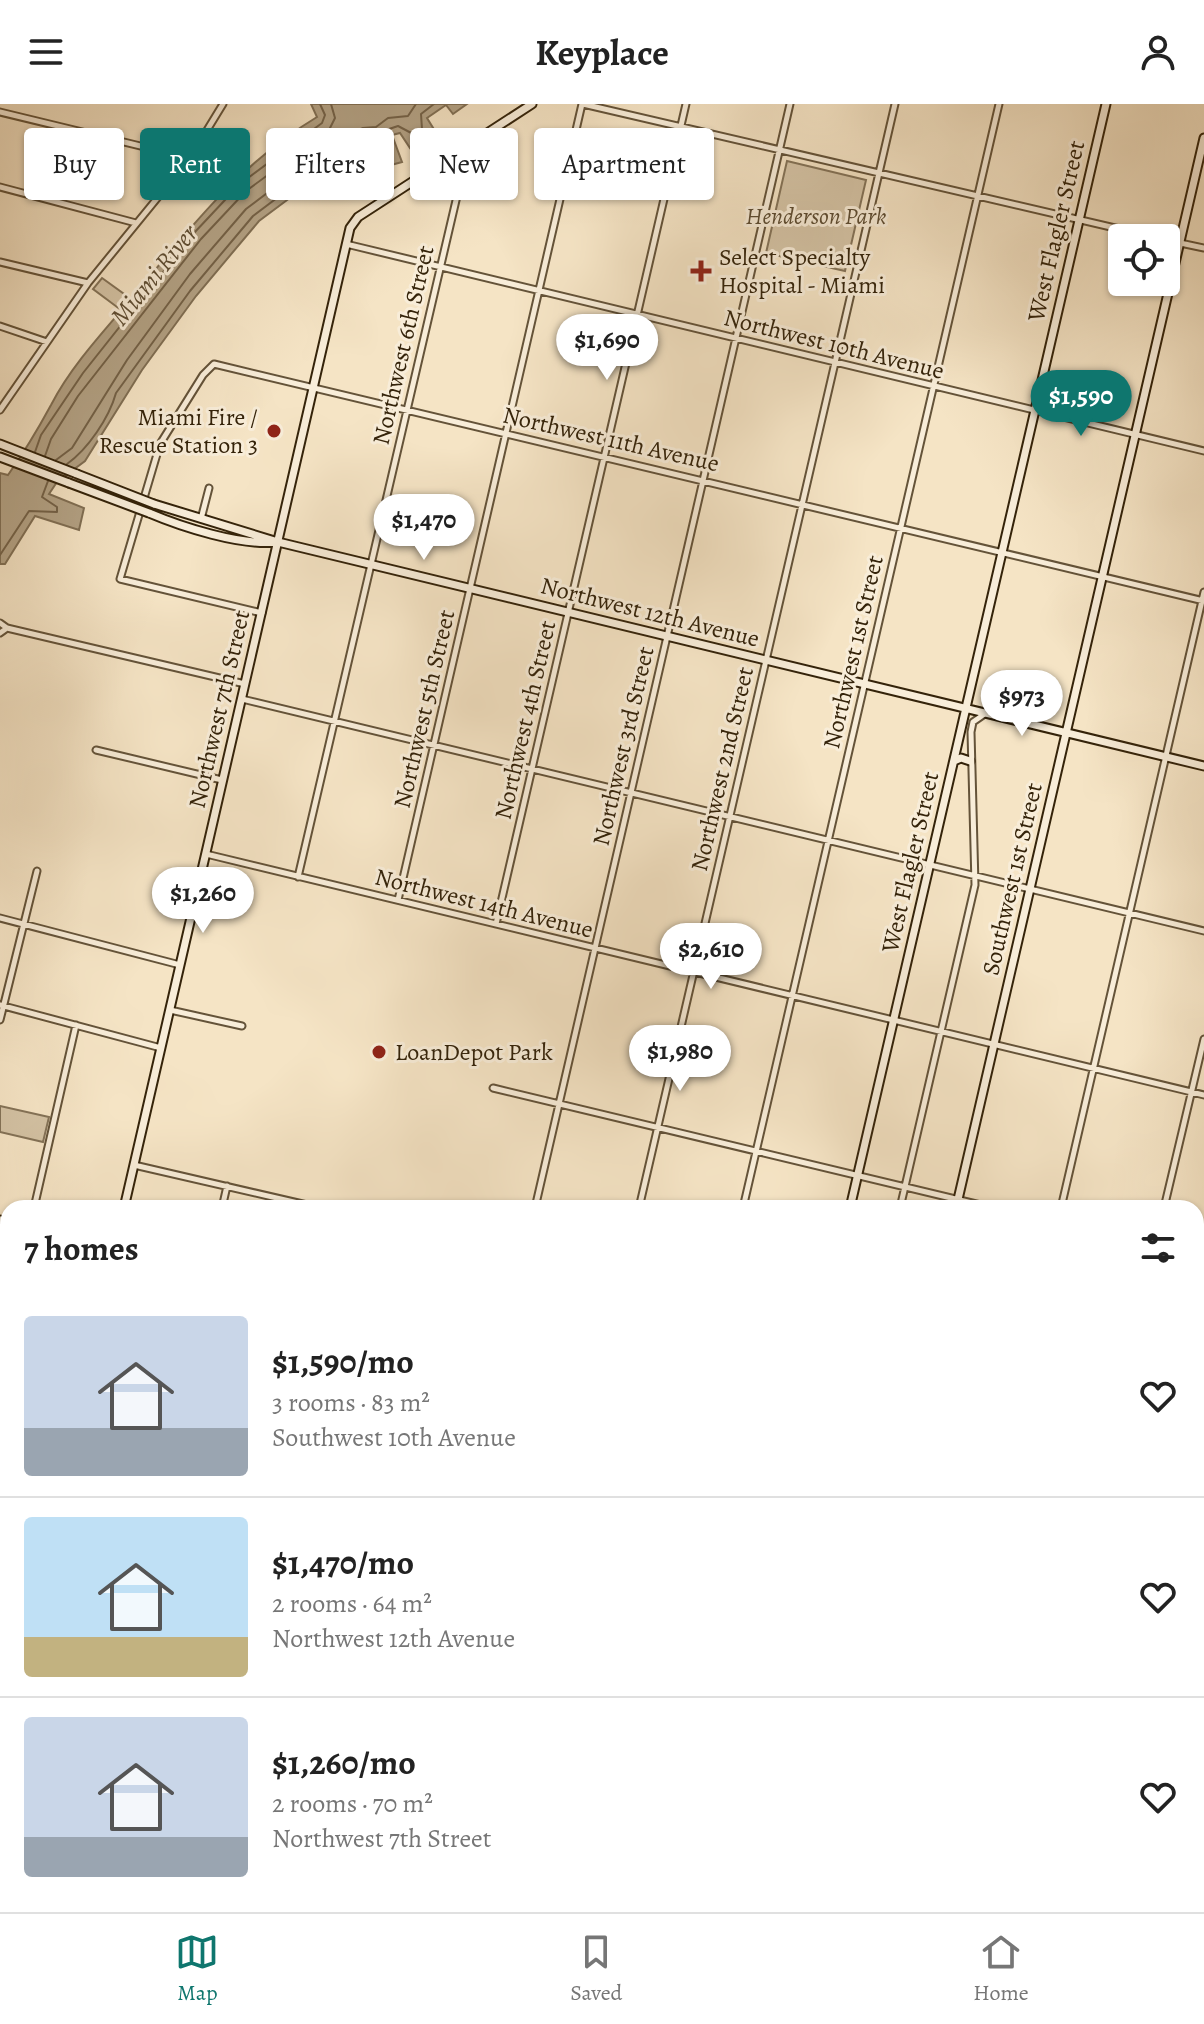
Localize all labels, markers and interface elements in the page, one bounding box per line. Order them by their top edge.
text: Keyplace [535,28,669,77]
icon: menu [24,30,68,74]
icon: person [1136,30,1180,74]
chip: Buy [24,128,124,200]
chip: Rent [140,128,250,200]
chip: Filters [266,128,394,200]
chip: New [410,128,518,200]
chip: Apartment [534,128,714,200]
street label: West Flagler Street [1019,137,1092,325]
park label: Henderson Park [746,200,887,232]
water label: Miami River [102,216,206,333]
map controls [1108,224,1180,296]
button: locate [1108,224,1180,296]
place label: Select Specialty Hospital - Miami [719,241,885,301]
street label: Northwest 6th Street [365,242,441,448]
marker: Select Specialty Hospital - Miami [690,260,712,282]
street label: Northwest 10th Avenue [721,301,947,387]
pin: $1,690 [542,314,672,382]
text: $1,690 [574,322,640,357]
pin: $1,590 [1016,370,1146,438]
text: $1,590 [1049,378,1113,413]
street label: Northwest 11th Avenue [500,399,722,479]
place label: Miami Fire / Rescue Station 3 [99,401,258,461]
marker: Miami Fire / Rescue Station 3 [265,422,283,440]
pin: $1,470 [359,494,489,562]
text: $1,470 [392,502,456,537]
street label: Northwest 1st Street [815,552,891,752]
street label: Northwest 12th Avenue [537,569,763,655]
street label: Northwest 7th Street [181,607,257,811]
street label: Northwest 5th Street [386,607,462,811]
street label: Northwest 4th Street [487,617,563,823]
street label: Northwest 3rd Street [585,643,661,849]
street label: Northwest 2nd Street [683,663,761,874]
pin: $973 [975,670,1069,738]
text: $973 [999,678,1045,713]
street label: West Flagler Street [873,768,946,956]
street label: Southwest 1st Street [974,780,1050,978]
street label: Northwest 14th Avenue [372,860,596,946]
pin: $1,260 [138,867,268,935]
text: $1,260 [170,875,236,910]
pin: $2,610 [646,923,776,991]
text: $2,610 [678,931,744,966]
pin: $1,980 [615,1025,745,1093]
text: $1,980 [647,1033,713,1068]
place label: LoanDepot Park [395,1036,553,1068]
marker: LoanDepot Park [370,1043,388,1061]
text: 7 homes [24,1225,139,1272]
icon: filters [1136,1226,1180,1270]
text: $1,590/mo [272,1338,414,1385]
icon: home [88,1348,184,1444]
icon: heart [1136,1374,1180,1418]
text: 3 rooms · 83 m² [272,1385,430,1420]
text: Southwest 10th Avenue [272,1420,516,1455]
text: $1,470/mo [272,1539,414,1586]
icon: home [88,1549,184,1645]
icon: heart [1136,1575,1180,1619]
text: 2 rooms · 64 m² [272,1586,432,1621]
text: Northwest 12th Avenue [272,1621,515,1656]
text: $1,260/mo [272,1739,416,1786]
icon: home [88,1749,184,1845]
icon: heart [1136,1775,1180,1819]
text: 2 rooms · 70 m² [272,1786,433,1821]
text: Northwest 7th Street [272,1821,491,1856]
tab: Map [175,1930,219,2008]
tab: Saved [570,1930,622,2008]
tab: Home [973,1930,1029,2008]

